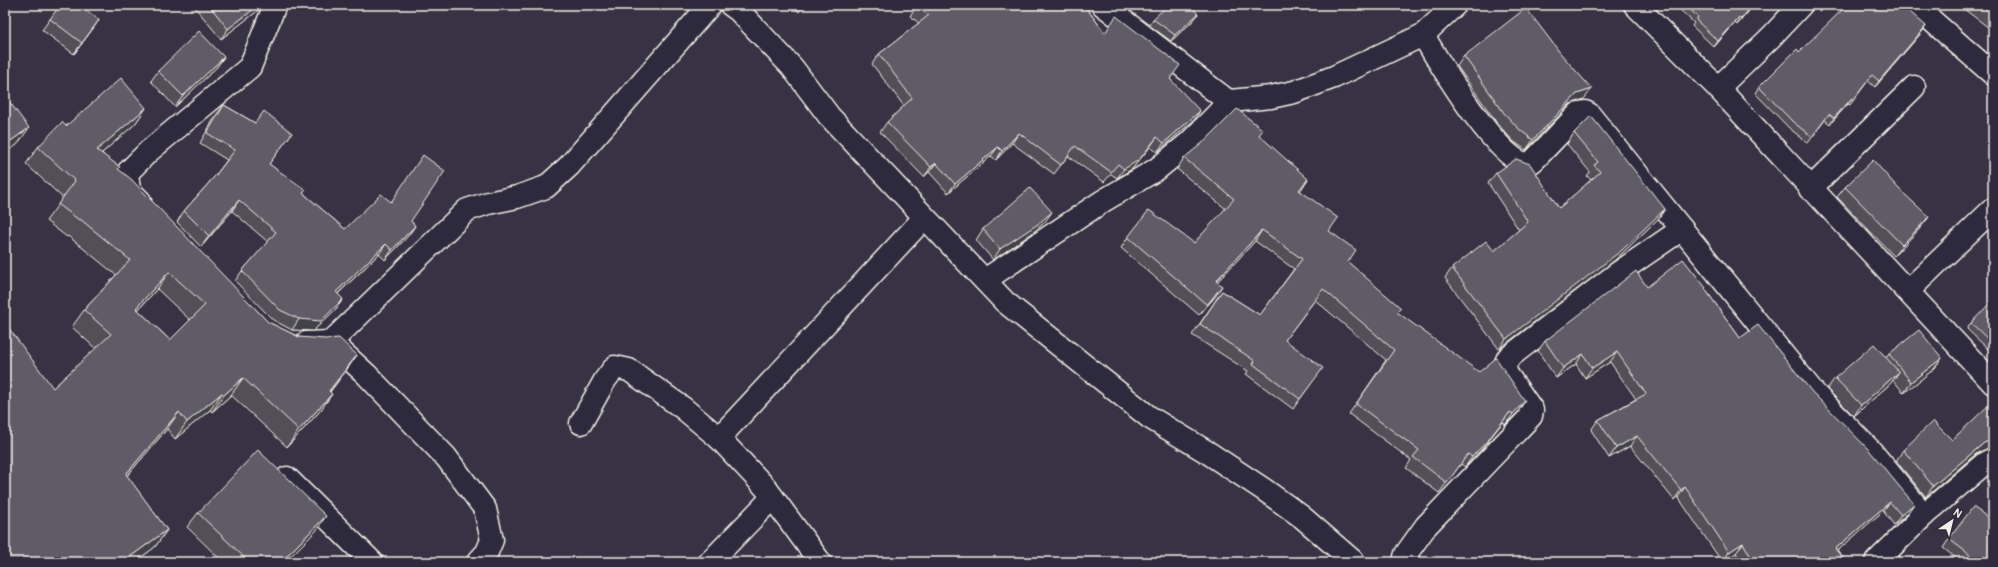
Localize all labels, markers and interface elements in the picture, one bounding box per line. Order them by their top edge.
north arrow [1932,501,1972,541]
text: N [1951,506,1965,521]

